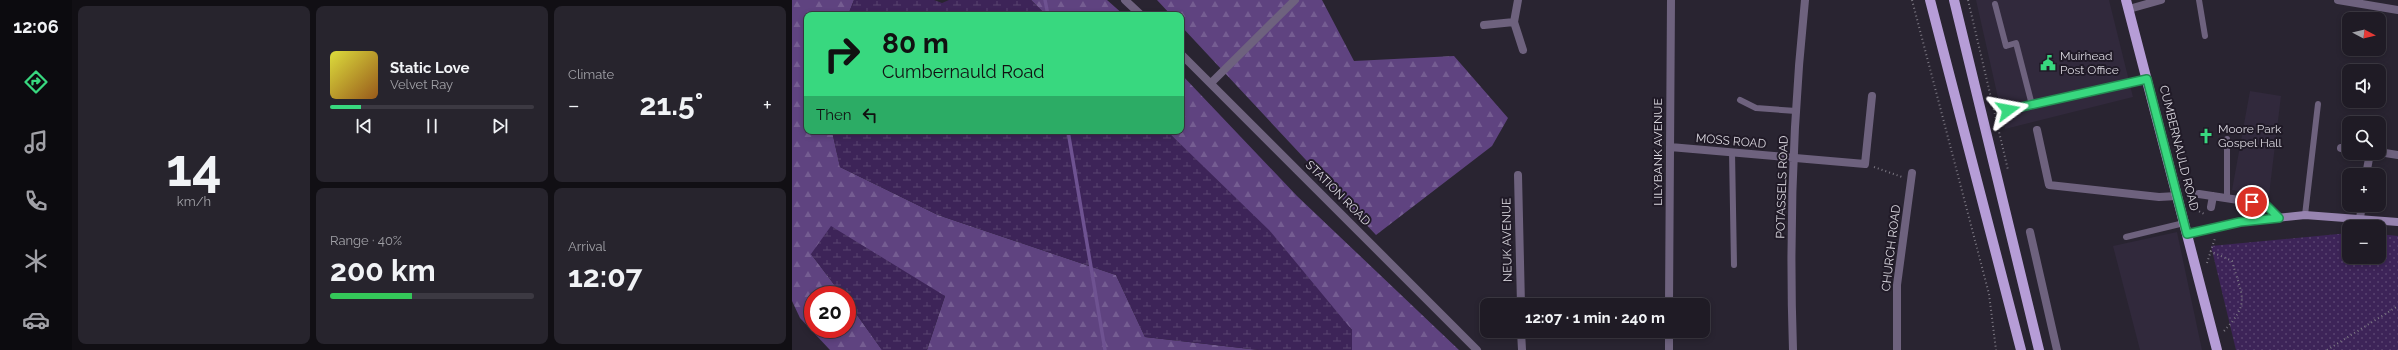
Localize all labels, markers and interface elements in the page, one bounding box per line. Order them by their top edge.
north arrow [2342,12,2386,56]
map controls [2342,12,2386,264]
text: 12:06 [13,16,59,37]
text: 80 m [882,27,949,60]
icon: right [816,28,868,80]
place label: Muirhead Post Office [2060,49,2119,77]
public building icon: Muirhead Post Office [2039,54,2057,72]
text: Static Love [390,59,469,77]
text: Cumbernauld Road [882,61,1044,82]
button: sound [2342,64,2386,108]
text: Climate [568,67,614,82]
icon: directions [22,68,50,96]
text: Velvet Ray [390,77,453,92]
street label: CUMBERNAULD ROAD [2157,84,2201,213]
text: 21.5° [640,87,703,122]
position arrow [1987,89,2029,131]
text: − [568,92,580,118]
text: + [763,92,772,118]
street label: LILYBANK AVENUE [1651,98,1665,206]
icon: left [859,104,881,126]
text: Then [816,106,851,124]
icon: previous [353,115,375,137]
icon: pause [421,115,443,137]
icon: next [489,115,511,137]
button: search [2342,116,2386,160]
place label: Moore Park Gospel Hall [2218,122,2283,150]
church icon: Moore Park Gospel Hall [2197,127,2215,145]
icon: music [22,128,50,156]
street label: MOSS ROAD [1695,131,1767,151]
street label: POTASSELS ROAD [1773,135,1791,239]
text: 14 [166,137,222,198]
street label: STATION ROAD [1303,158,1374,229]
button: + [2342,168,2386,212]
pin [2235,185,2269,219]
icon: phone [22,187,50,215]
icon: arrive [2241,191,2263,213]
text: km/h [177,194,211,209]
street label: NEUK AVENUE [1499,198,1515,282]
street label: CHURCH ROAD [1879,203,1903,292]
button: − [2342,220,2386,264]
text: Range · 40% [330,233,402,248]
text: Arrival [568,239,606,254]
icon: climate [22,247,50,275]
text: 200 km [330,253,436,288]
text: 12:07 [568,259,642,294]
speed limit sign: 20 [804,286,856,338]
icon: car [22,306,50,334]
text: 12:07 · 1 min · 240 m [1525,309,1665,327]

